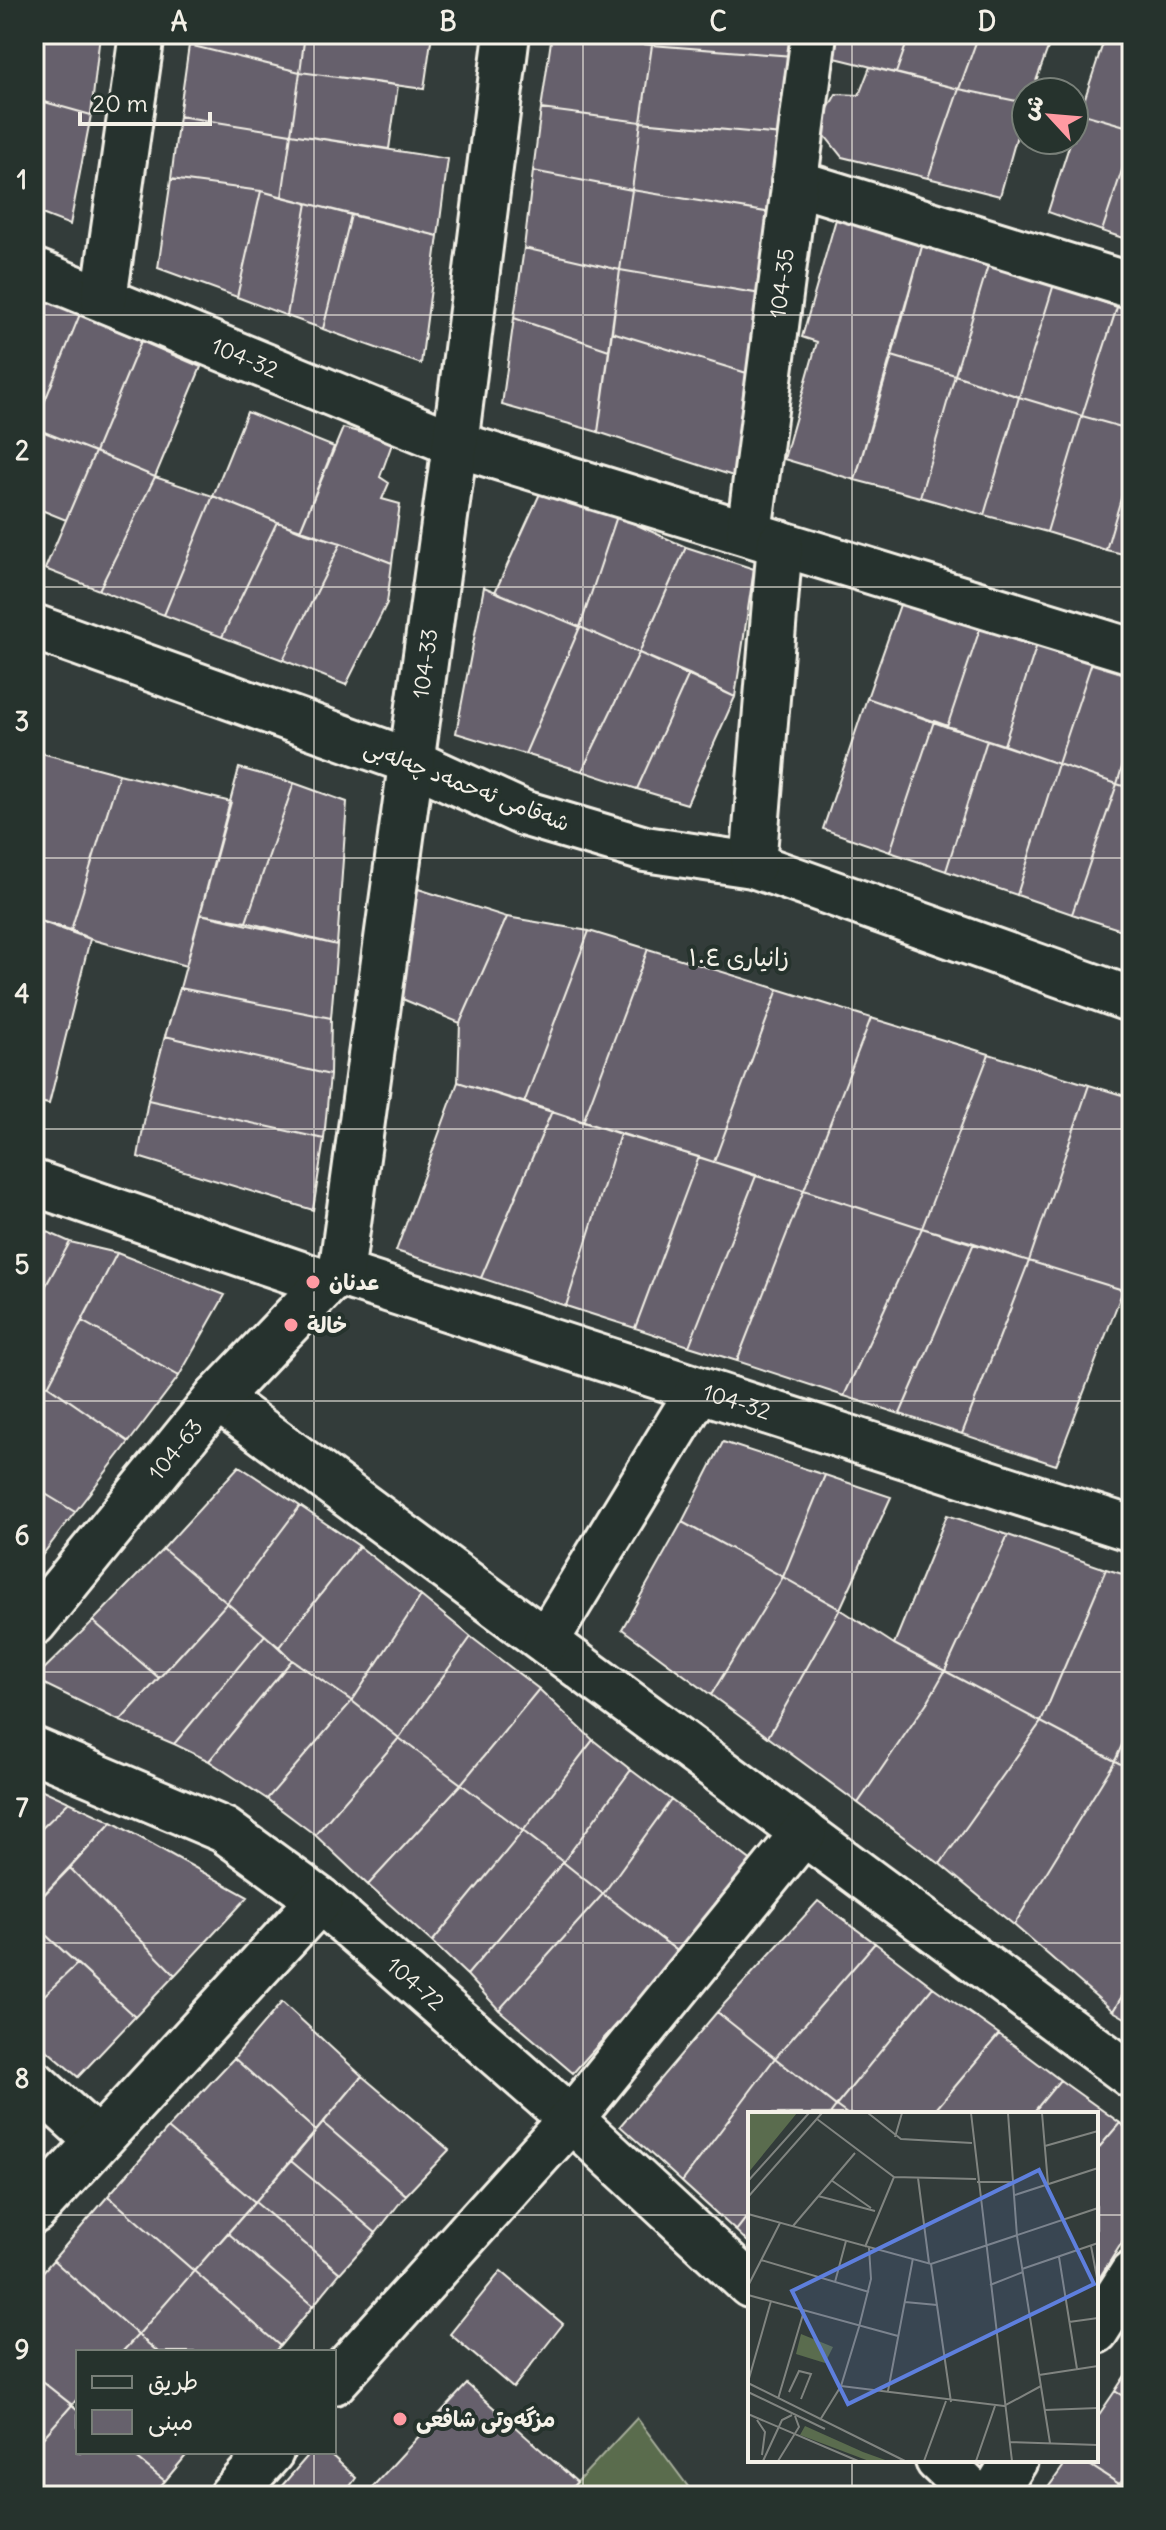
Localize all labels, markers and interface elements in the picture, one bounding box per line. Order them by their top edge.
text: A [171,5,188,38]
text: B [439,5,457,38]
text: C [709,5,727,38]
text: D [978,5,996,38]
scale bar [80,76,210,126]
north arrow [1010,76,1090,156]
text: 20 m [92,88,148,118]
text: ش [1014,90,1050,124]
text: 1 [17,163,27,196]
street label: 104-35 [763,247,800,320]
street label: 104-32 [207,332,282,384]
text: 2 [15,434,29,467]
street label: 104-33 [406,627,443,700]
text: 3 [15,705,29,738]
street label: شەقامی ئەحمەد چەلەبی [360,733,574,838]
district label: زانیاری ١٠٤ [689,942,789,972]
text: 4 [14,977,30,1010]
text: 5 [15,1248,30,1281]
place label: عدنان [329,1268,380,1296]
marker: عدنان [304,1273,322,1291]
place label: خالة [307,1311,347,1339]
marker: خالة [282,1316,300,1334]
street label: 104-32 [700,1378,774,1426]
street label: 104-63 [142,1413,208,1485]
text: 6 [14,1519,30,1552]
text: 7 [16,1791,29,1824]
street label: 104-72 [381,1951,450,2016]
text: 8 [15,2062,29,2095]
inset map [748,2112,1098,2462]
text: 9 [15,2333,29,2366]
legend [76,2350,336,2454]
text: طريق [148,2366,198,2396]
place label: مزگەوتی شافعی [416,2405,555,2434]
text: مبنى [148,2406,193,2437]
marker: مزگەوتی شافعی [391,2410,409,2428]

